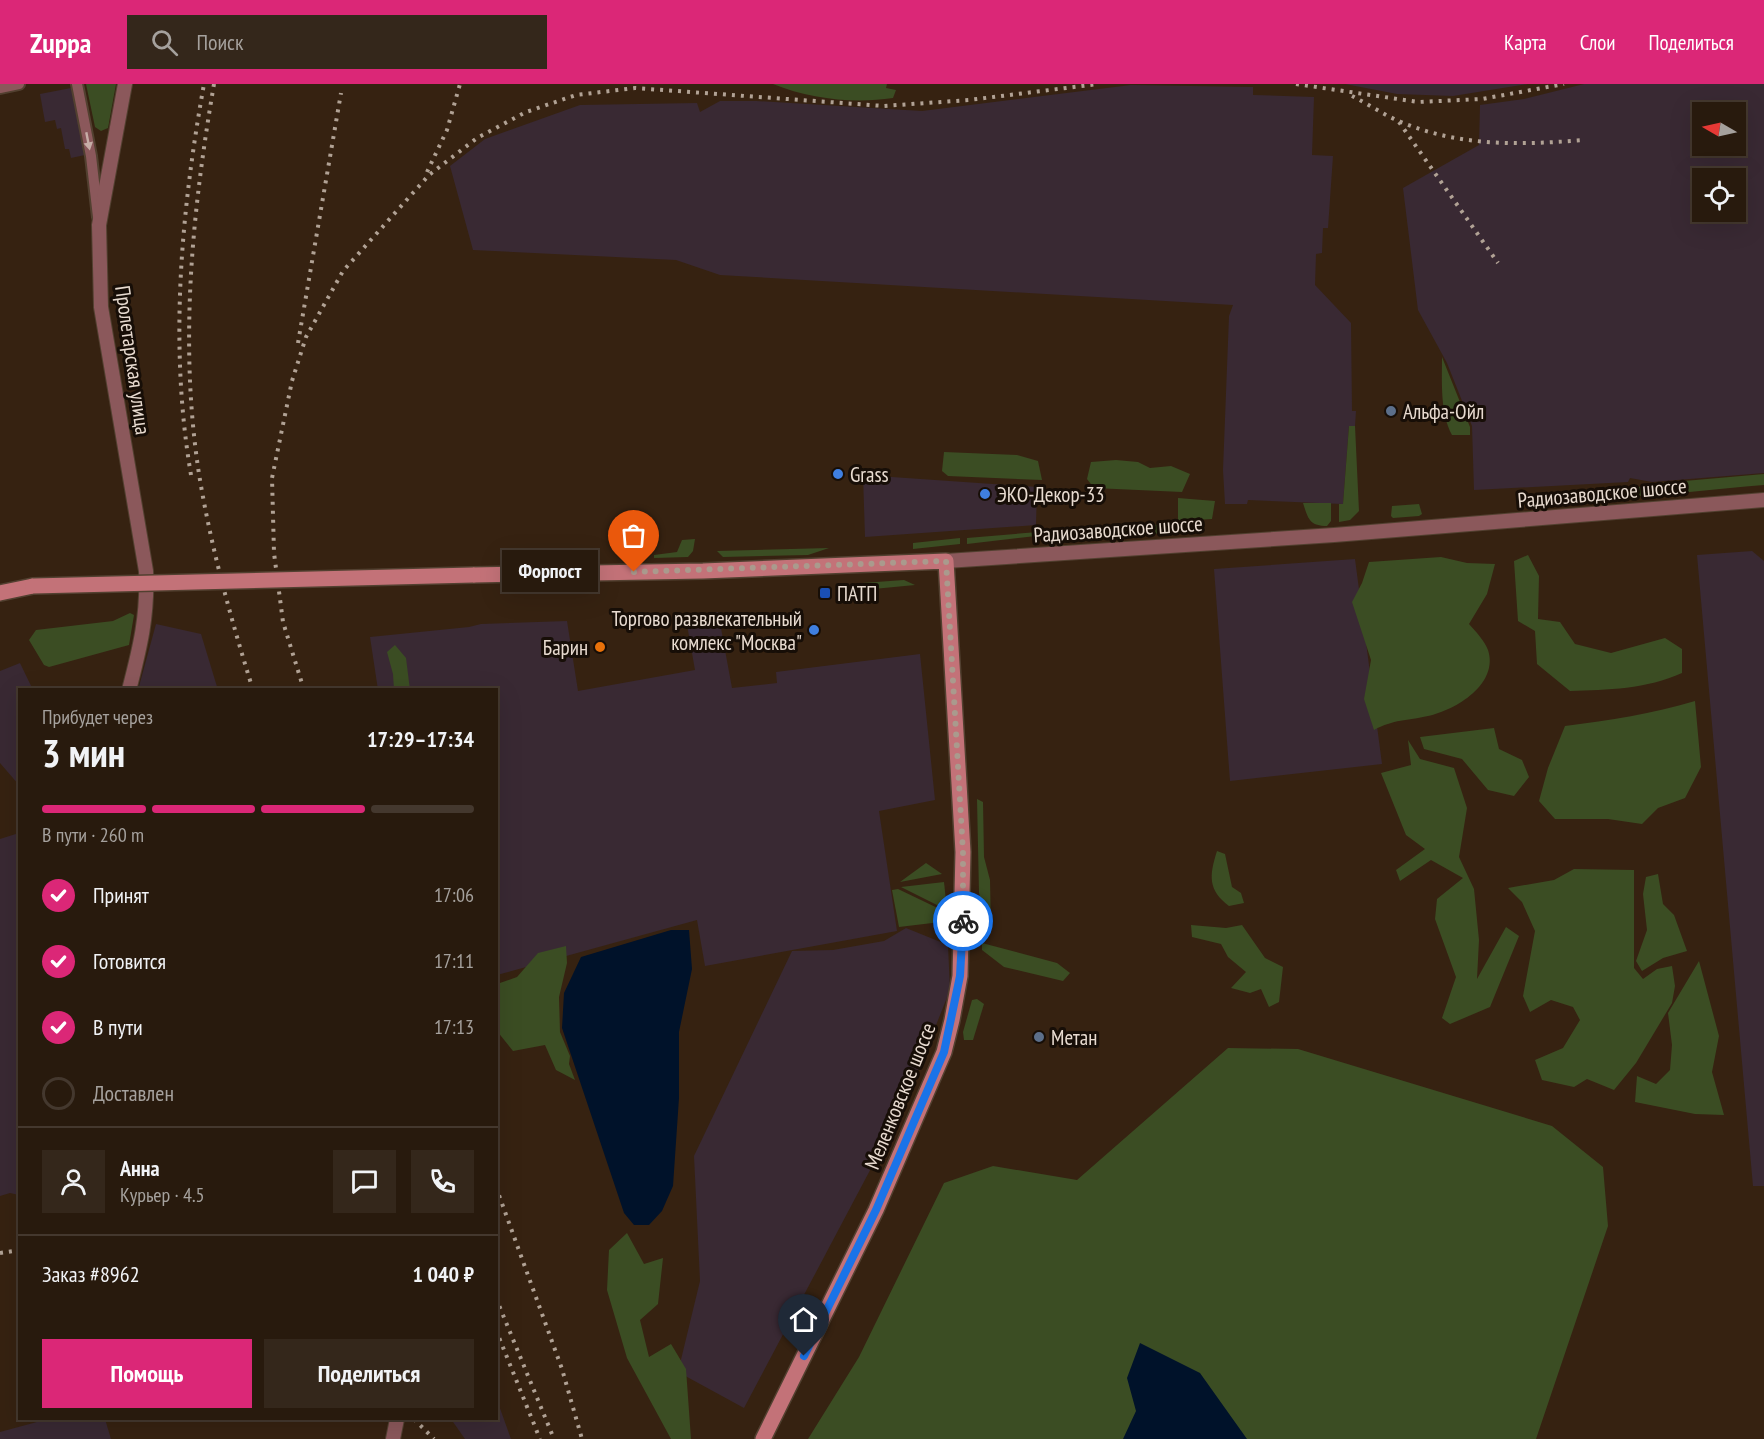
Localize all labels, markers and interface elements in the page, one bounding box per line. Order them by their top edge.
search box [127,15,547,69]
text: Zuppa [30,24,91,61]
icon: search [148,26,181,59]
text: Поиск [196,28,243,56]
text: Карта [1504,29,1547,56]
text: Слои [1580,29,1615,56]
text: Поделиться [1648,29,1734,56]
north arrow [1692,102,1746,156]
map controls [1692,102,1746,222]
one-way arrow [84,132,93,151]
button: locate [1692,168,1746,222]
street label: Пролетарская улица [109,284,157,436]
place label: Альфа-Ойл [1403,398,1484,425]
marker: Альфа-Ойл [1384,404,1398,418]
place label: Grass [850,461,889,488]
marker: Grass [831,467,845,481]
street label: Радиозаводское шоссе [1516,472,1688,514]
place label: ЭКО-Декор-33 [997,481,1105,508]
marker: ЭКО-Декор-33 [978,487,992,501]
pin [608,510,659,572]
street label: Радиозаводское шоссе [1033,510,1203,548]
icon: bag [617,519,650,552]
callout: Форпост [502,551,598,593]
text: Форпост [519,558,581,584]
place label: ПАТП [837,580,877,607]
marker: ПАТП [818,586,832,600]
place label: Торгово развлекательный комлекс "Москва" [612,605,802,656]
marker: Торгово развлекательный комлекс "Москва" [807,623,821,637]
place label: Барин [543,634,588,661]
marker: Барин [593,640,607,654]
text: Прибудет через [42,704,153,730]
text: 17:29–17:34 [367,725,474,753]
text: 3 мин [42,727,125,778]
text: В пути · 260 m [42,822,144,848]
icon: check [42,879,75,912]
text: Принят [93,881,149,909]
text: 17:06 [434,882,474,908]
courier [933,891,993,951]
icon: bike [947,905,980,938]
icon: check [42,945,75,978]
text: Готовится [93,947,166,975]
text: 17:11 [434,948,474,974]
icon: check [42,1011,75,1044]
text: В пути [93,1013,143,1041]
text: 17:13 [434,1014,474,1040]
street label: Меленковское шоссе [858,1019,942,1173]
place label: Метан [1051,1024,1097,1051]
marker: Метан [1032,1030,1046,1044]
text: Доставлен [93,1079,174,1107]
button: person [42,1150,105,1213]
button: chat [333,1150,396,1213]
button: phone [411,1150,474,1213]
text: Анна [120,1154,160,1182]
text: Курьер · 4.5 [120,1182,205,1208]
text: Заказ #8962 [42,1260,140,1288]
text: 1 040 ₽ [412,1260,474,1288]
pin [778,1294,829,1356]
icon: home [787,1303,820,1336]
button: Помощь [42,1339,252,1408]
button: Поделиться [264,1339,474,1408]

